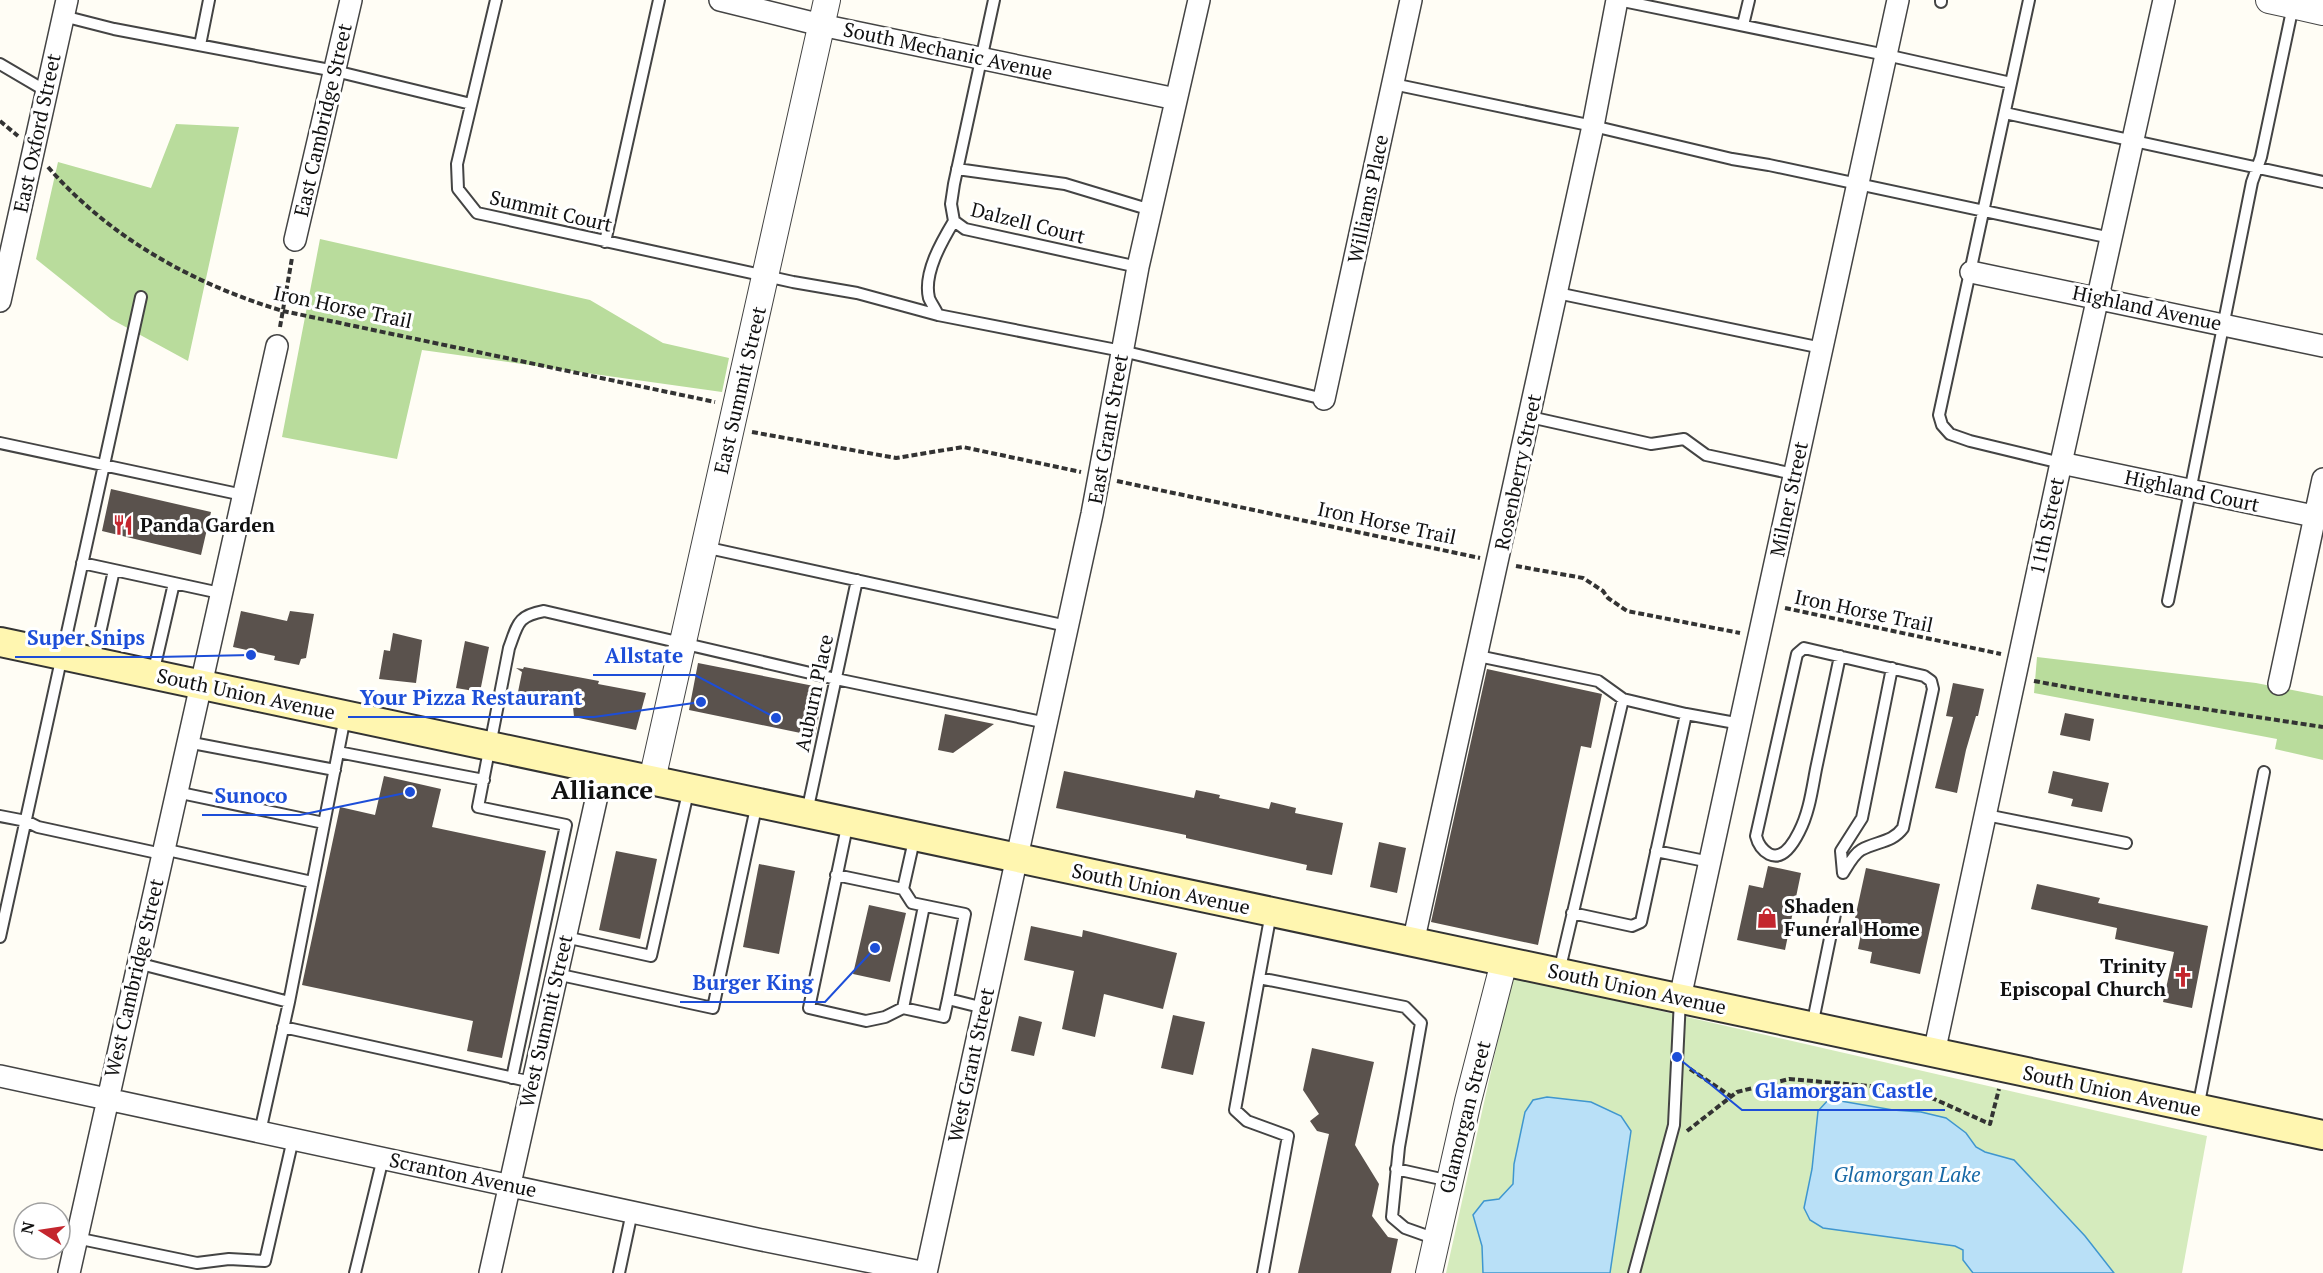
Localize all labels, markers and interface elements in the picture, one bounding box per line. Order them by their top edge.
street label: South Mechanic Avenue [841,15,1055,86]
street label: East Cambridge Street [287,20,358,219]
street label: East Oxford Street [6,50,67,215]
street label: Williams Place [1341,132,1394,266]
street label: Summit Court [487,183,616,238]
street label: Dalzell Court [968,195,1089,250]
street label: Iron Horse Trail [271,279,415,334]
street label: Highland Avenue [2070,279,2224,337]
street label: East Summit Street [707,303,772,476]
street label: East Grant Street [1081,351,1134,506]
street label: Rosenberry Street [1488,391,1547,552]
street label: Milner Street [1763,438,1814,559]
street label: Highland Court [2122,463,2262,518]
street label: 11th Street [2023,474,2070,577]
street label: Iron Horse Trail [1315,495,1459,550]
place label: Panda Garden [140,511,275,538]
restaurant icon: Panda Garden [111,513,135,537]
street label: Iron Horse Trail [1792,583,1936,638]
callout: Super Snips [15,618,157,657]
text: Super Snips [27,623,145,651]
street label: Auburn Place [788,632,839,754]
callout: Allstate [593,636,695,675]
text: Allstate [605,641,683,669]
street label: South Union Avenue [155,661,338,726]
callout: Your Pizza Restaurant [348,678,594,717]
text: Your Pizza Restaurant [360,683,583,711]
district label: Alliance [551,772,653,806]
callout: Sunoco [202,776,300,815]
text: Sunoco [214,781,288,809]
street label: South Union Avenue [1070,856,1253,921]
street label: West Cambridge Street [98,875,170,1080]
place label: Shaden Funeral Home [1784,892,1920,942]
shop icon: Shaden Funeral Home [1755,906,1779,930]
street label: West Summit Street [512,931,579,1110]
place label: Trinity Episcopal Church [2000,952,2166,1002]
street label: South Union Avenue [1546,956,1729,1021]
callout: Burger King [680,963,825,1002]
church icon: Trinity Episcopal Church [2171,965,2195,989]
text: Burger King [693,968,815,996]
street label: West Grant Street [941,985,1000,1145]
street label: Glamorgan Street [1432,1037,1497,1196]
street label: South Union Avenue [2021,1058,2204,1123]
callout: Glamorgan Castle [1742,1071,1945,1110]
text: Glamorgan Castle [1755,1076,1933,1104]
street label: Scranton Avenue [387,1146,539,1203]
water label: Glamorgan Lake [1834,1160,1981,1188]
north arrow [12,1201,72,1261]
text: N [15,1220,39,1236]

